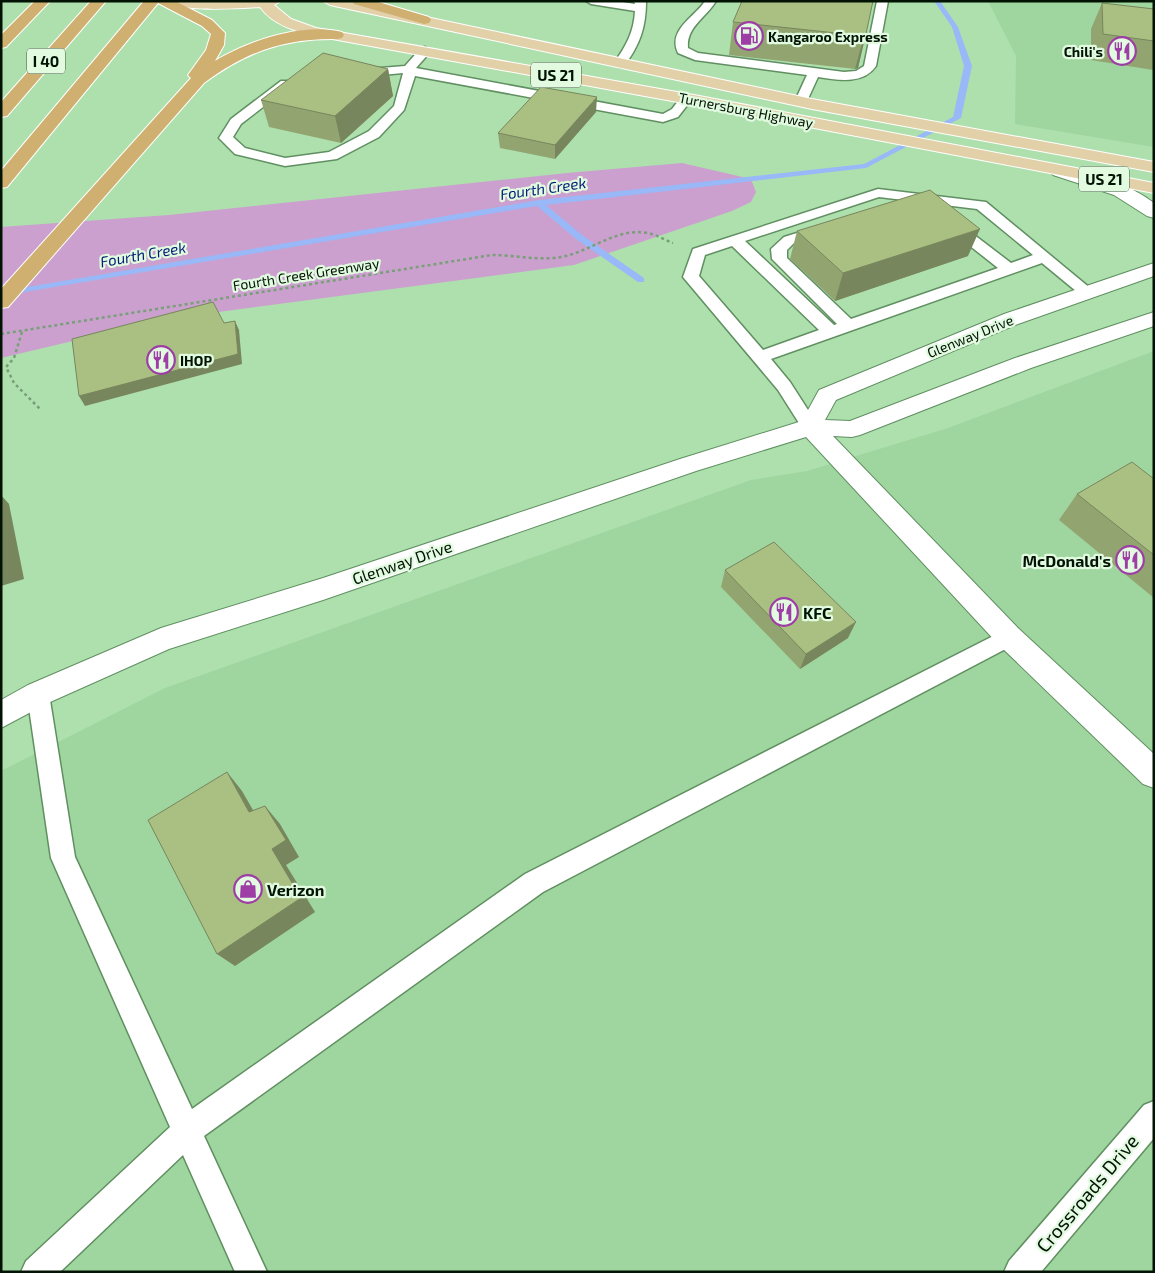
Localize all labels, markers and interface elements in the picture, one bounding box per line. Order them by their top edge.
fuel station icon: Kangaroo Express [734,21,764,51]
place label: Kangaroo Express [768,28,888,45]
restaurant icon: Chili's [1107,36,1137,66]
place label: Chili's [1064,43,1103,60]
road number: I 40 [27,48,65,74]
road number: US 21 [531,62,581,88]
street label: Turnersburg Highway [677,89,815,131]
road number: US 21 [1079,166,1129,192]
water label: Fourth Creek [499,173,587,203]
water label: Fourth Creek [99,238,187,270]
street label: Fourth Creek Greenway [232,254,381,294]
street label: Glenway Drive [925,311,1015,361]
restaurant icon: IHOP [146,345,176,375]
place label: IHOP [180,352,212,369]
street label: Glenway Drive [350,536,454,588]
restaurant icon: McDonald's [1115,545,1145,575]
place label: McDonald's [1022,551,1111,570]
restaurant icon: KFC [769,597,799,627]
place label: KFC [803,603,831,622]
shop icon: Verizon [233,874,263,904]
place label: Verizon [267,880,324,899]
street label: Crossroads Drive [1031,1129,1143,1257]

